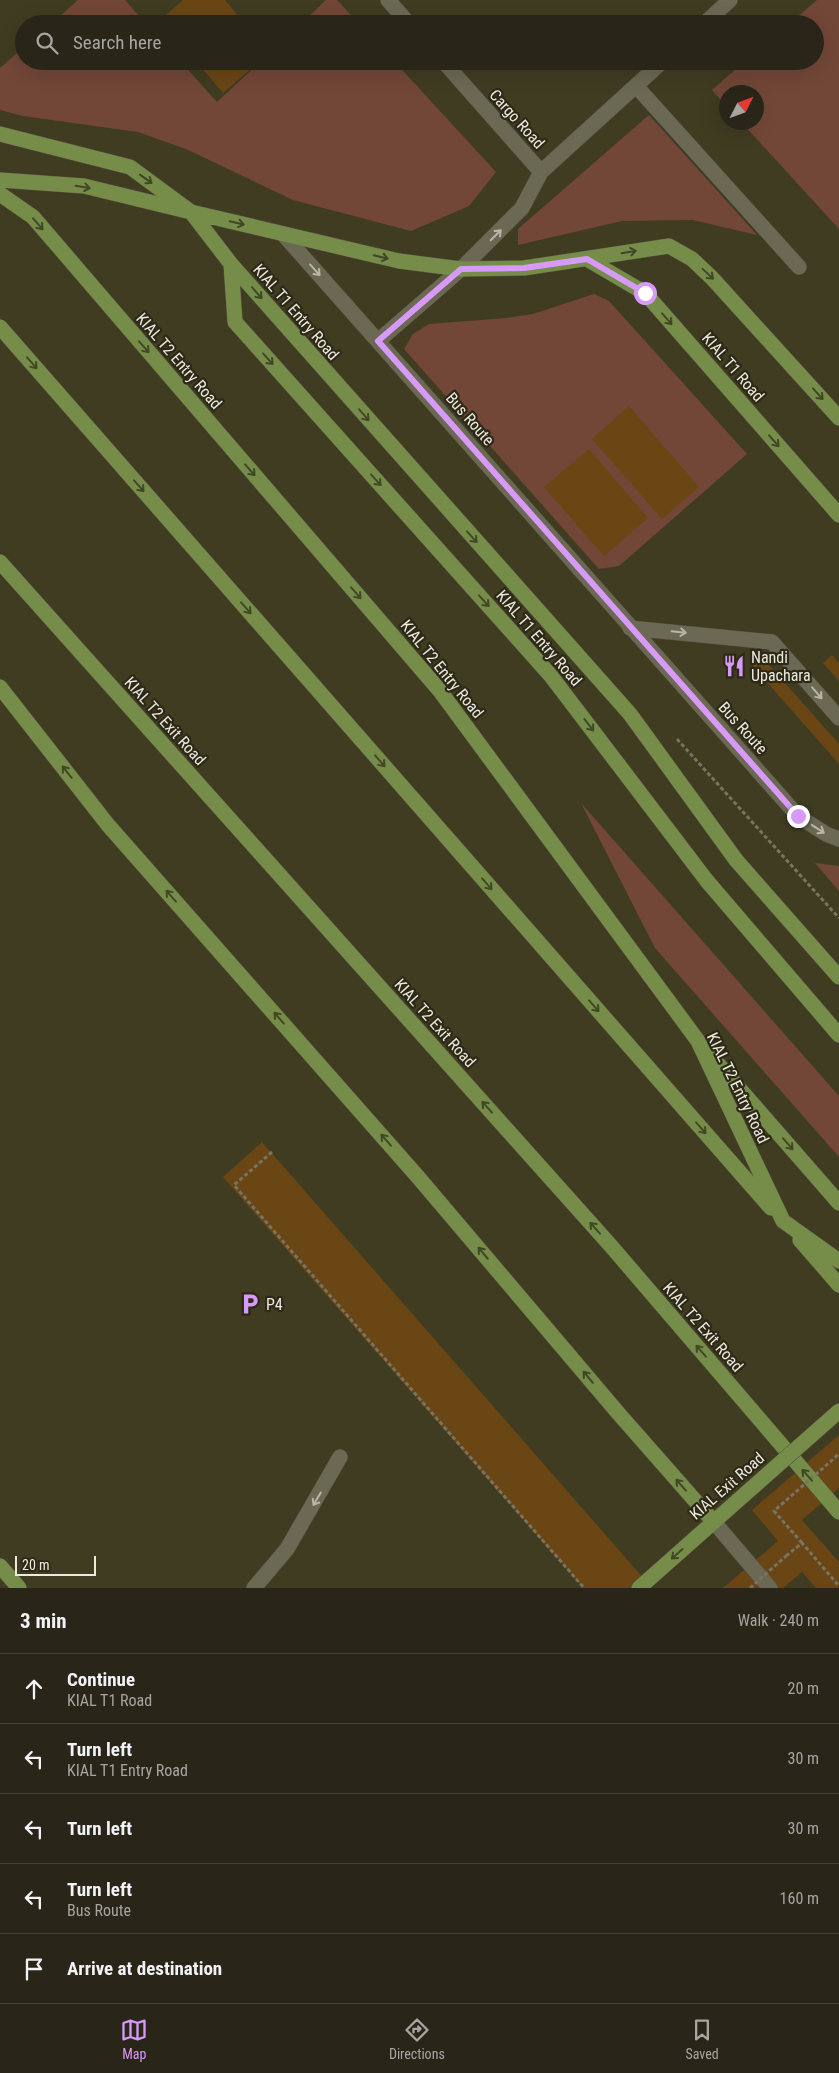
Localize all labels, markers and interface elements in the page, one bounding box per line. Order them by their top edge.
search box [15,15,824,70]
icon: search [33,29,61,57]
text: Search here [73,31,161,54]
street label: Cargo Road [485,85,549,153]
north arrow [719,85,764,130]
one-way arrow [139,174,153,184]
one-way arrow [75,182,91,192]
one-way arrow [33,217,44,230]
one-way arrow [228,219,244,228]
one-way arrow [489,229,501,241]
one-way arrow [621,247,637,257]
one-way arrow [373,252,389,262]
street label: KIAL T1 Entry Road [249,260,343,364]
one-way arrow [309,264,321,277]
one-way arrow [702,268,715,280]
route start [634,282,657,305]
one-way arrow [251,287,262,300]
street label: KIAL T2 Entry Road [132,309,226,413]
one-way arrow [662,312,673,325]
street label: KIAL T1 Road [698,329,768,405]
one-way arrow [139,340,150,353]
one-way arrow [262,352,274,365]
one-way arrow [26,357,38,370]
one-way arrow [812,388,823,401]
street label: Bus Route [442,389,498,449]
one-way arrow [358,409,370,422]
one-way arrow [769,434,780,447]
one-way arrow [244,464,256,477]
one-way arrow [370,473,382,486]
one-way arrow [133,479,145,492]
one-way arrow [466,530,478,543]
street label: KIAL T1 Entry Road [492,586,586,690]
one-way arrow [350,587,362,600]
one-way arrow [478,595,490,608]
one-way arrow [241,601,252,614]
street label: KIAL T2 Entry Road [397,616,487,722]
one-way arrow [670,628,686,637]
place label: Nandi Upachara [751,648,811,685]
restaurant icon: Nandi Upachara [721,653,747,679]
street label: KIAL T2 Exit Road [120,673,210,769]
one-way arrow [811,687,823,700]
street label: Bus Route [715,698,771,758]
one-way arrow [584,718,595,731]
one-way arrow [375,755,386,768]
one-way arrow [61,766,72,779]
route end [787,805,810,828]
one-way arrow [811,824,825,834]
one-way arrow [482,877,493,890]
one-way arrow [166,890,177,903]
street label: KIAL T2 Exit Road [390,975,480,1071]
one-way arrow [589,999,600,1012]
one-way arrow [273,1012,285,1025]
street label: KIAL T2 Entry Road [703,1030,773,1146]
one-way arrow [481,1101,493,1114]
one-way arrow [696,1122,707,1135]
one-way arrow [381,1134,392,1147]
one-way arrow [782,1137,793,1150]
one-way arrow [589,1222,601,1235]
one-way arrow [478,1247,489,1260]
street label: KIAL T2 Exit Road [659,1278,747,1376]
parking icon: P4 [237,1291,263,1317]
place label: P4 [266,1295,283,1314]
one-way arrow [696,1345,707,1358]
one-way arrow [582,1371,593,1384]
street label: KIAL Exit Road [686,1448,768,1524]
one-way arrow [802,1468,813,1481]
one-way arrow [675,1478,687,1491]
one-way arrow [312,1492,322,1506]
one-way arrow [670,1548,683,1560]
scale bar [15,1553,96,1576]
text: 20 m [22,1557,50,1573]
text: 3 min [20,1609,67,1633]
text: Walk · 240 m [738,1611,819,1630]
text: Continue [67,1668,135,1691]
icon: ahead [20,1675,48,1703]
text: 20 m [787,1679,819,1698]
text: KIAL T1 Road [67,1691,152,1710]
text: Turn left [67,1738,132,1761]
icon: left [20,1745,48,1773]
text: 30 m [787,1749,819,1768]
text: KIAL T1 Entry Road [67,1761,188,1780]
icon: left [20,1815,48,1843]
text: Turn left [67,1817,132,1840]
text: 30 m [787,1819,819,1838]
text: Turn left [67,1878,132,1901]
icon: left [20,1885,48,1913]
text: 160 m [780,1889,819,1908]
text: Bus Route [67,1901,131,1920]
icon: arrive [20,1955,48,1983]
text: Arrive at destination [67,1957,222,1980]
tab: Map [120,2016,148,2062]
tab: Directions [389,2016,445,2062]
tab: Saved [685,2016,719,2062]

